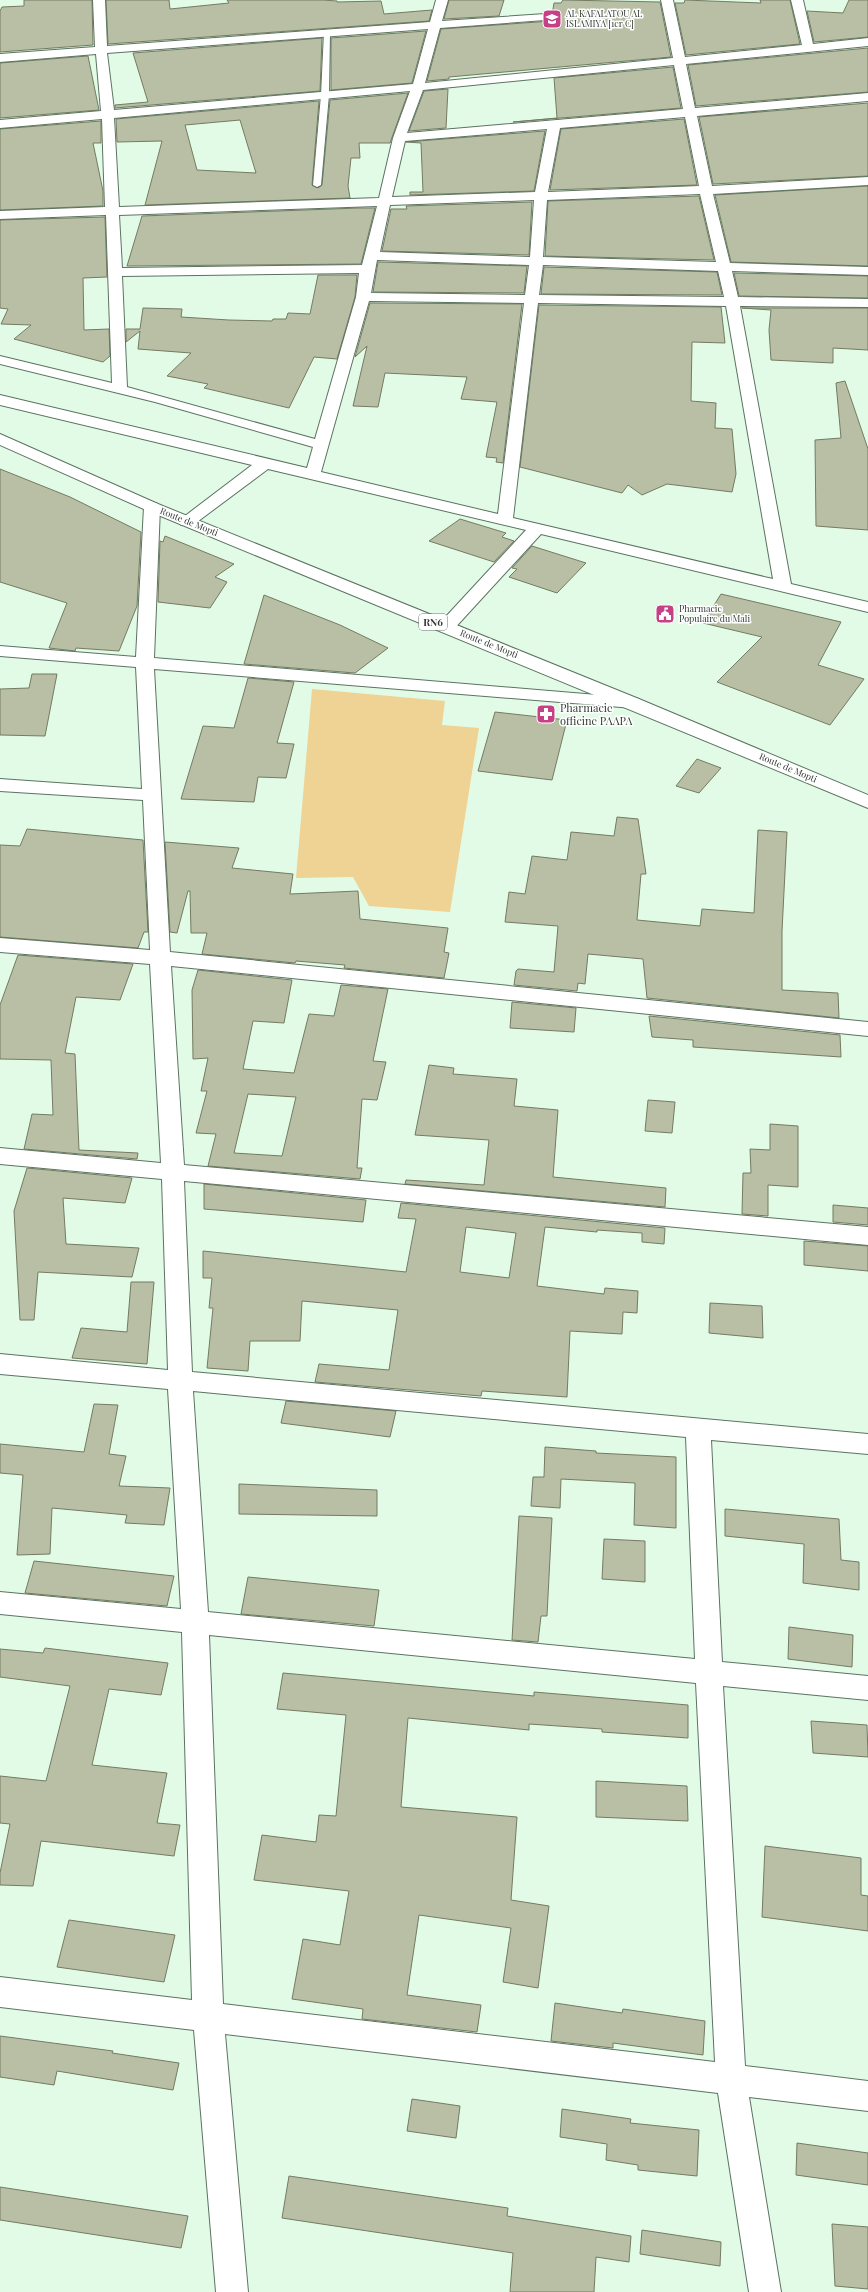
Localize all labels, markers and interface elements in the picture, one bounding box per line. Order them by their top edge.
place label: AL KAFALATOU AL ISLAMIYA [1er C] [565,7,643,29]
school or university icon: AL KAFALATOU AL ISLAMIYA [1er C] [541,8,563,30]
street label: Route de Mopti [159,504,221,538]
place label: Pharmacie Populaire du Mali [679,602,750,624]
public building icon: Pharmacie Populaire du Mali [654,603,676,625]
road number: RN6 [419,614,447,630]
street label: Route de Mopti [459,626,521,660]
place label: Pharmacie officine PAAPA [560,700,632,728]
pharmacy icon: Pharmacie officine PAAPA [535,703,557,725]
street label: Route de Mopti [758,750,819,785]

